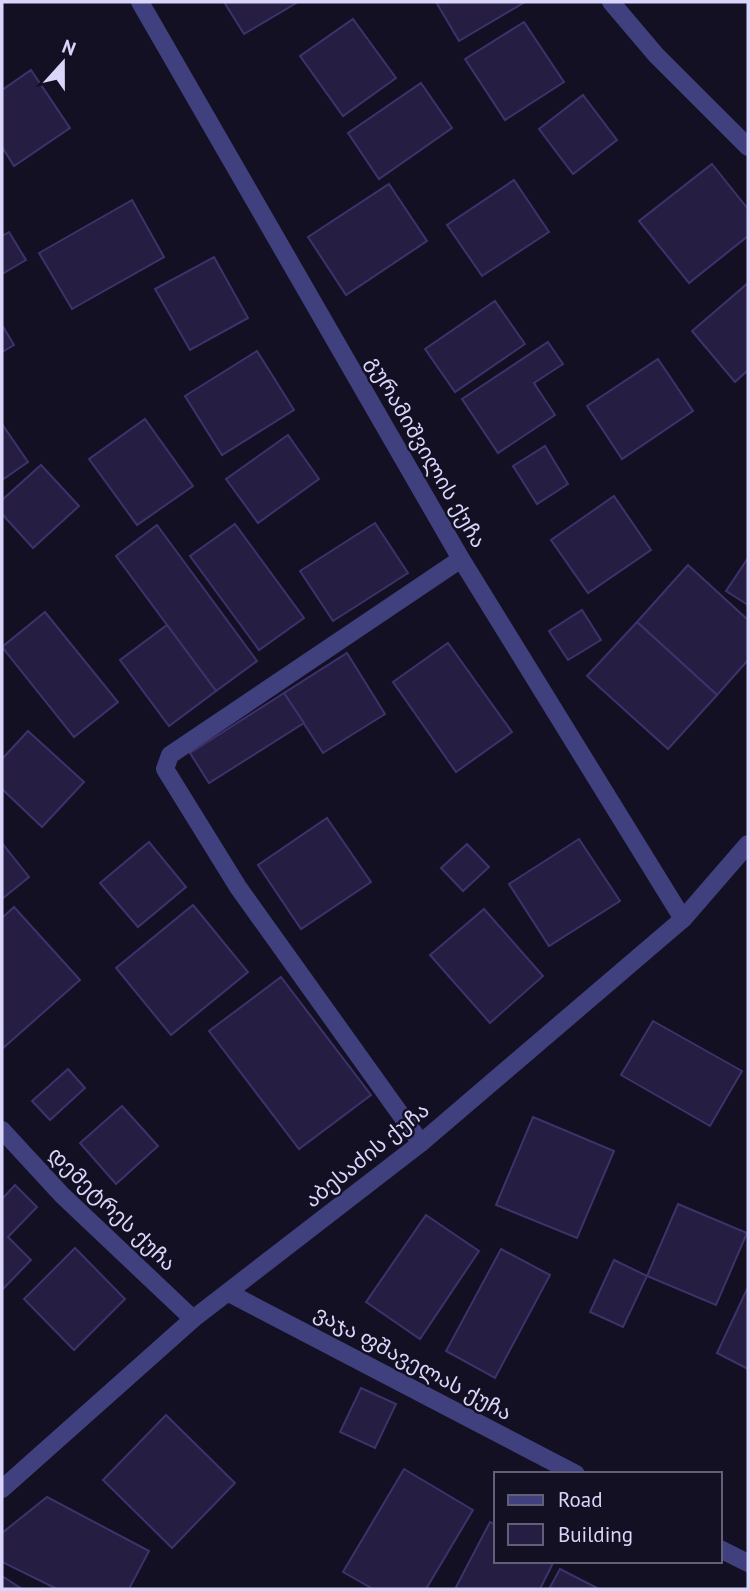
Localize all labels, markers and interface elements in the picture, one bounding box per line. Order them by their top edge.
north arrow [28,28,98,98]
text: N [59,34,79,61]
street label: გურამიშვილის ქუჩა [361,351,492,552]
street label: აბესაძის ქუჩა [299,1096,434,1213]
street label: დემეტრეს ქუჩა [43,1141,182,1277]
street label: ვაჯა ფშაველას ქუჩა [310,1299,517,1426]
legend [494,1472,722,1563]
text: Road [558,1486,602,1513]
text: Building [558,1521,633,1548]

